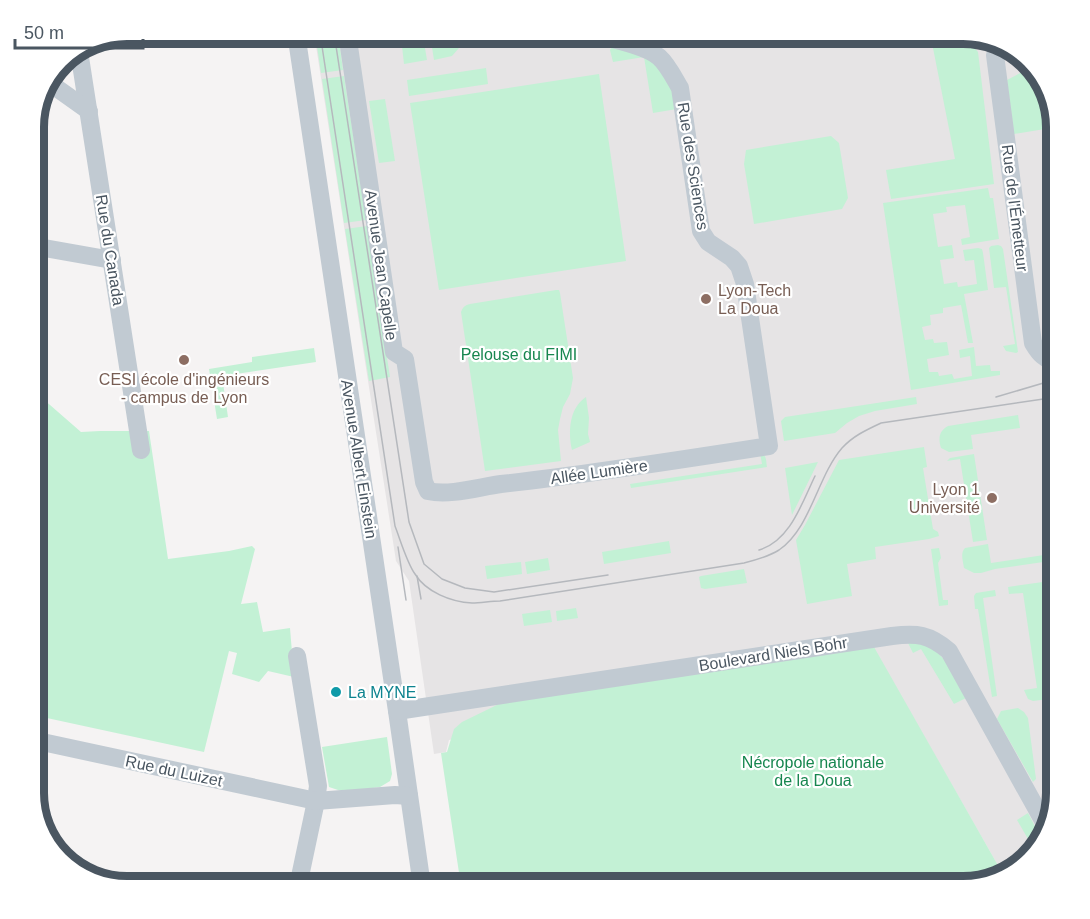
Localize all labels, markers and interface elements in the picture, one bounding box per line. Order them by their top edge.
scale bar [15,12,142,50]
text: 50 m [24,23,64,43]
street label: Rue des Sciences [675,101,711,231]
street label: Rue de l'Émetteur [999,144,1032,273]
street label: Avenue Jean Capelle [362,189,400,341]
street label: Rue du Canada [93,193,127,307]
place label: Lyon-Tech La Doua [718,282,791,317]
marker: Lyon-Tech La Doua [699,292,713,306]
park label: Pelouse du FIMI [461,346,577,363]
marker: CESI école d'ingénieurs - campus de Lyon [177,353,191,367]
place label: CESI école d'ingénieurs - campus de Lyon [99,371,269,406]
street label: Avenue Albert Einstein [338,378,380,540]
street label: Allée Lumière [549,457,649,487]
place label: Lyon 1 Université [909,481,980,516]
marker: Lyon 1 Université [985,491,999,505]
street label: Boulevard Niels Bohr [697,634,849,674]
place label: La MYNE [348,684,416,701]
marker: La MYNE [329,685,343,699]
street label: Rue du Luizet [124,752,225,790]
park label: Nécropole nationale de la Doua [742,754,884,789]

